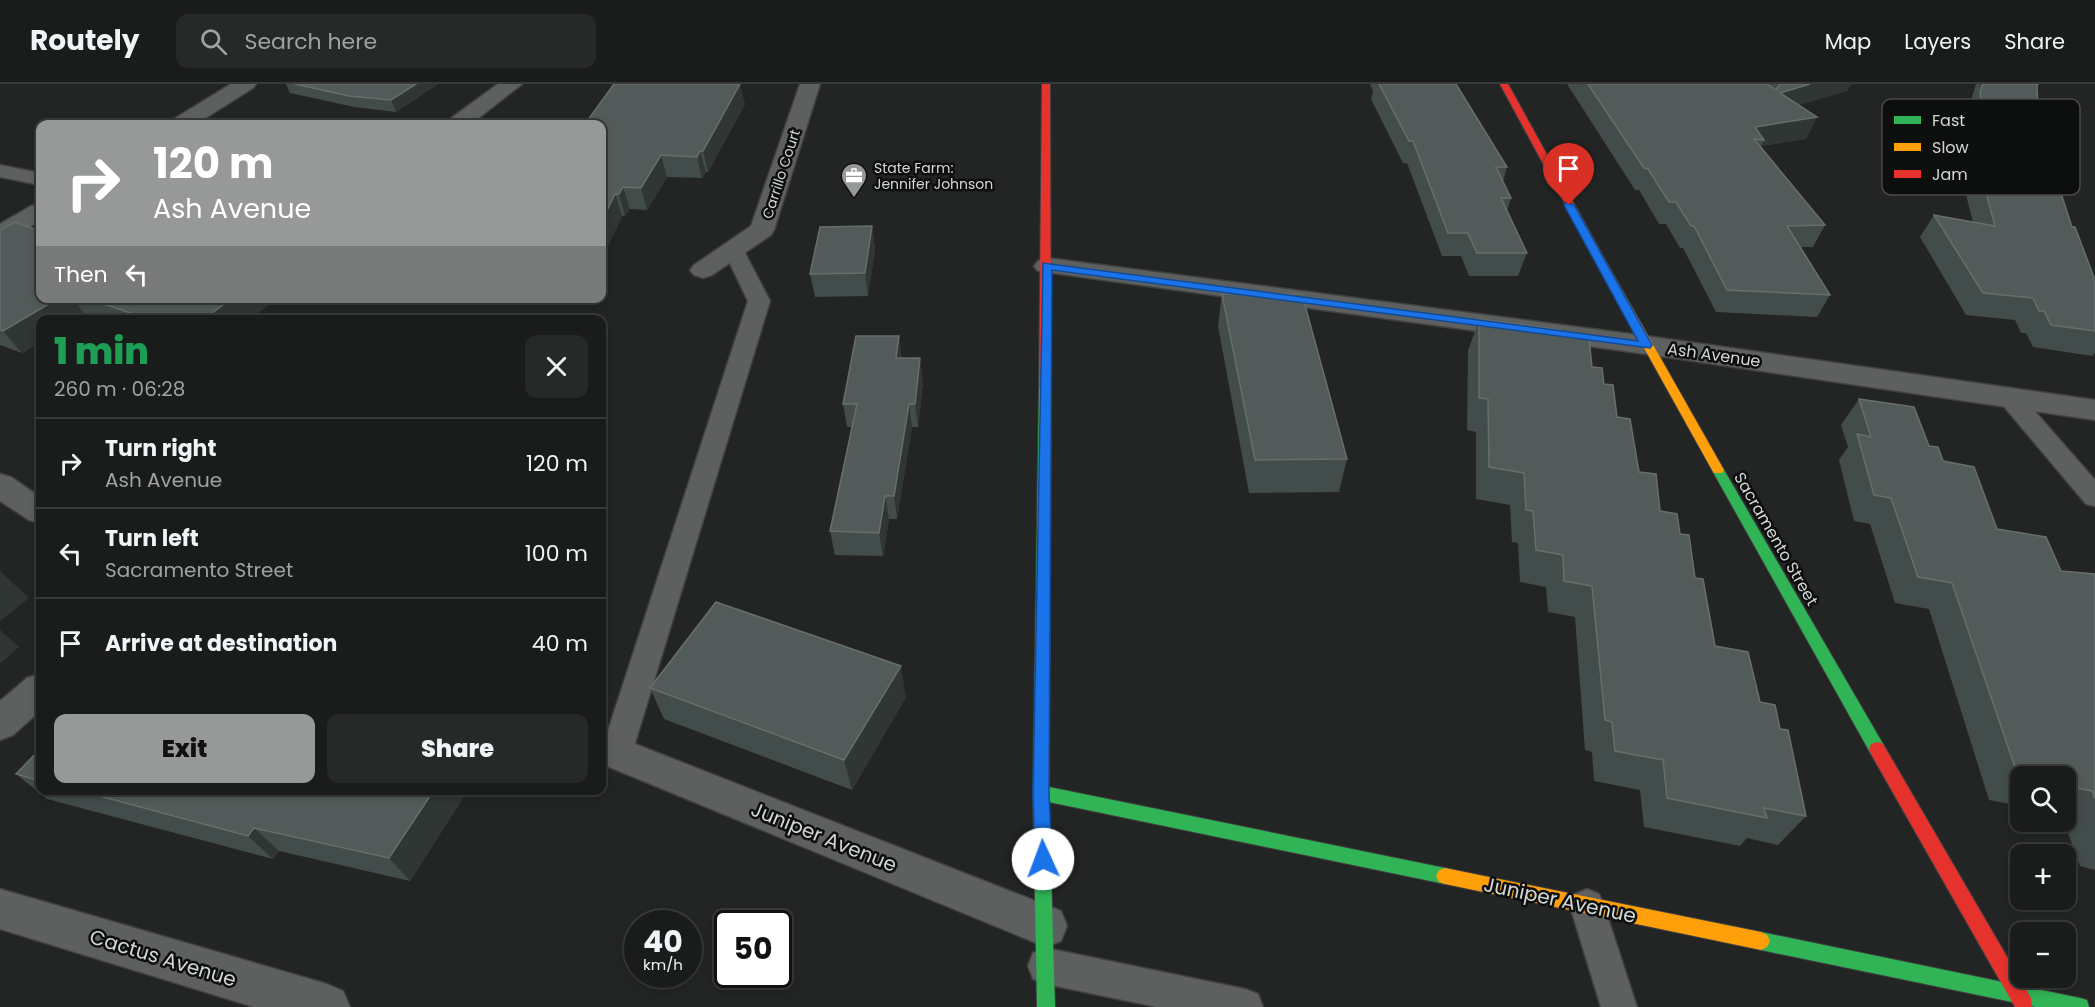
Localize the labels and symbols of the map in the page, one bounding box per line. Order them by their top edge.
legend [1882,99,2080,195]
text: Fast [1932,109,1965,132]
street label: Carrillo Court [757,127,805,221]
text: Slow [1932,136,1969,159]
pin [1543,143,1594,205]
place label: State Farm: Jennifer Johnson [874,158,993,194]
office icon: State Farm: Jennifer Johnson [839,161,869,199]
text: Jam [1932,163,1968,186]
street label: Ash Avenue [1666,337,1762,373]
street label: Sacramento Street [1728,468,1824,610]
street label: Juniper Avenue [747,795,901,879]
position arrow [1011,827,1075,891]
street label: Juniper Avenue [1481,870,1639,930]
speed limit sign: 50 [714,910,792,988]
street label: Cactus Avenue [86,922,240,994]

